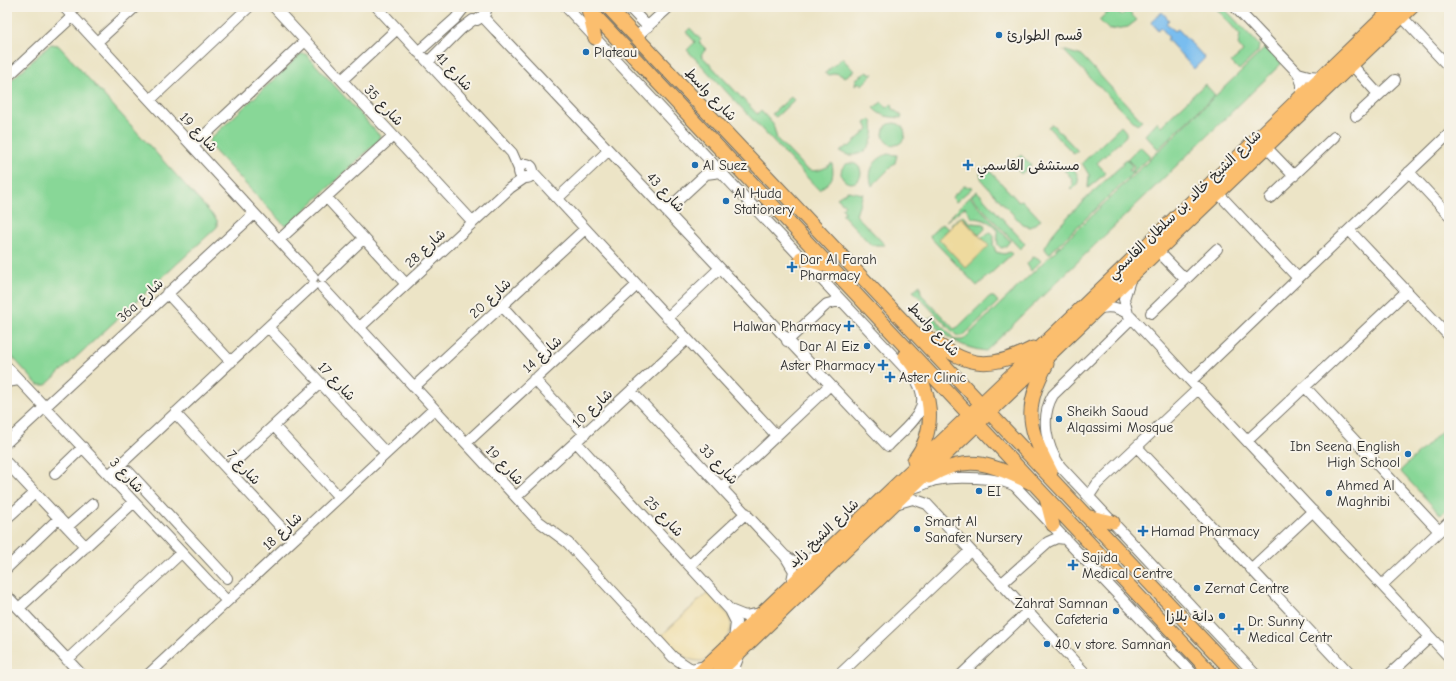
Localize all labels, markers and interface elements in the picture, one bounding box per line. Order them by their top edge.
place label: قسم الطوارئ [1007,27,1083,46]
marker: قسم الطوارئ [994,30,1004,40]
place label: Plateau [594,44,637,61]
marker: Plateau [581,47,591,57]
street label: شارع 41 [431,48,476,95]
street label: شارع واسط [680,64,740,125]
street label: شارع 35 [360,81,407,130]
street label: شارع 19 [175,109,221,156]
street label: شارع الشيخ خالد بن سلطان القاسمي [1104,126,1268,285]
place label: Al Suez [703,157,747,174]
place label: مستشفى القاسمي [977,157,1080,178]
marker: مستشفى القاسمي [962,159,974,171]
marker: Al Suez [690,160,700,170]
street label: شارع 43 [642,169,689,217]
place label: Al Huda Stationery [734,185,794,218]
marker: Al Huda Stationery [721,196,731,206]
street label: شارع 28 [401,225,450,272]
place label: Dar Al Farah Pharmacy [800,251,877,284]
marker: Dar Al Farah Pharmacy [787,262,797,272]
street label: 36a شارع [114,275,168,327]
street label: شارع 20 [466,275,515,323]
street label: شارع واسط [904,299,963,361]
place label: Halwan Pharmacy [733,318,842,335]
marker: Halwan Pharmacy [844,321,854,331]
street label: شارع 14 [519,332,566,377]
place label: Dar Al Eiz [799,338,859,355]
marker: Dar Al Eiz [862,341,872,351]
place label: Aster Pharmacy [780,357,876,374]
street label: شارع 17 [314,358,359,405]
marker: Aster Pharmacy [878,360,888,370]
place label: Aster Clinic [899,369,967,386]
marker: Aster Clinic [884,371,896,383]
street label: شارع 10 [569,385,617,432]
place label: Sheikh Saoud Alqassimi Mosque [1067,403,1173,436]
marker: Sheikh Saoud Alqassimi Mosque [1054,414,1064,424]
place label: Ibn Seena English High School [1290,438,1400,471]
street label: شارع 33 [695,441,742,489]
street label: شارع 19 [481,442,527,489]
street label: شارع 7 [222,446,264,489]
marker: Ibn Seena English High School [1403,449,1413,459]
street label: شارع 3 [105,454,147,497]
place label: Ahmed Al Maghribi [1337,477,1395,510]
place label: EI [987,483,1001,500]
marker: EI [974,486,984,496]
marker: Ahmed Al Maghribi [1324,488,1334,498]
street label: شارع 25 [640,492,687,541]
street label: شارع الشيخ زايد [784,495,863,572]
street label: شارع 18 [259,509,306,555]
place label: Smart Al Sanafer Nursery [925,513,1023,546]
place label: Hamad Pharmacy [1151,523,1260,540]
marker: Smart Al Sanafer Nursery [912,524,922,534]
marker: Hamad Pharmacy [1138,526,1148,536]
place label: Sajida Medical Centre [1082,549,1173,582]
marker: Sajida Medical Centre [1067,559,1079,571]
place label: Zernat Centre [1205,580,1289,597]
marker: Zernat Centre [1192,583,1202,593]
place label: Zahrat Samnan Cafeteria [1015,595,1108,628]
marker: Zahrat Samnan Cafeteria [1111,606,1121,616]
place label: دانة بلازا [1166,608,1214,625]
marker: دانة بلازا [1217,611,1227,621]
place label: Dr. Sunny Medical Centr [1248,613,1332,646]
marker: Dr. Sunny Medical Centr [1233,623,1245,635]
place label: 40 v store. Samnan [1055,636,1171,653]
marker: 40 v store. Samnan [1042,639,1052,649]

